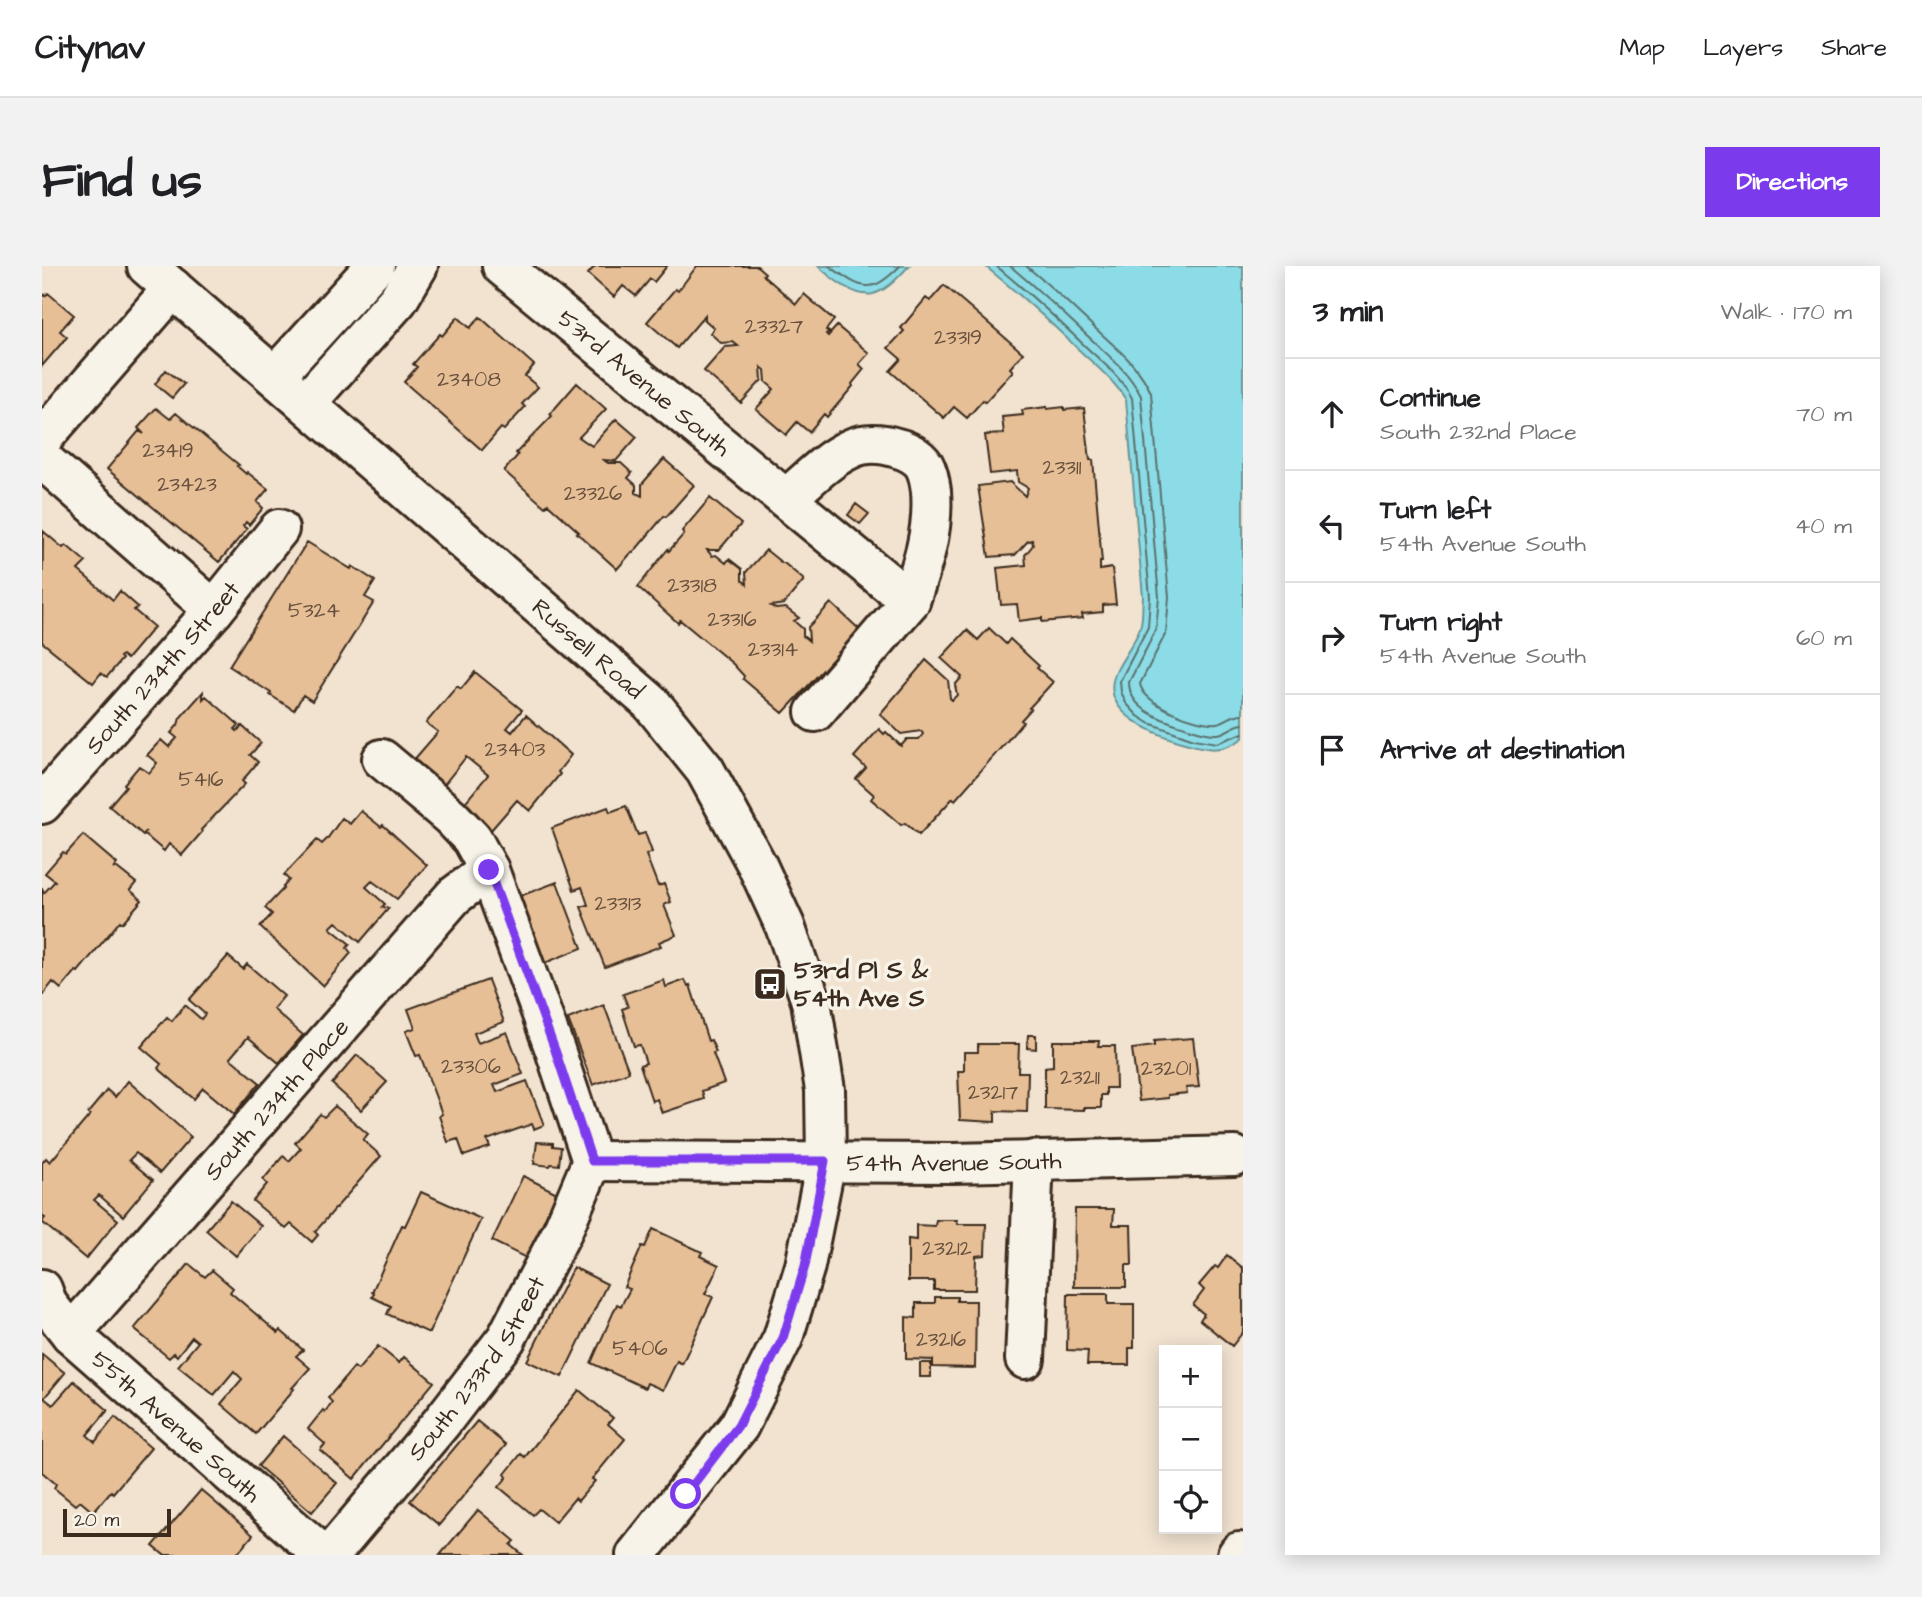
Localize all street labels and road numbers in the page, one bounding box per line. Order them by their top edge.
street label: 53rd Avenue South [550,302,737,465]
street label: South 234th Street [78,574,249,762]
street label: Russell Road [524,591,651,708]
street label: South 234th Place [197,1011,358,1188]
street label: 54th Avenue South [846,1144,1062,1181]
street label: South 233rd Street [400,1270,554,1469]
street label: 55th Avenue South [83,1343,268,1511]

